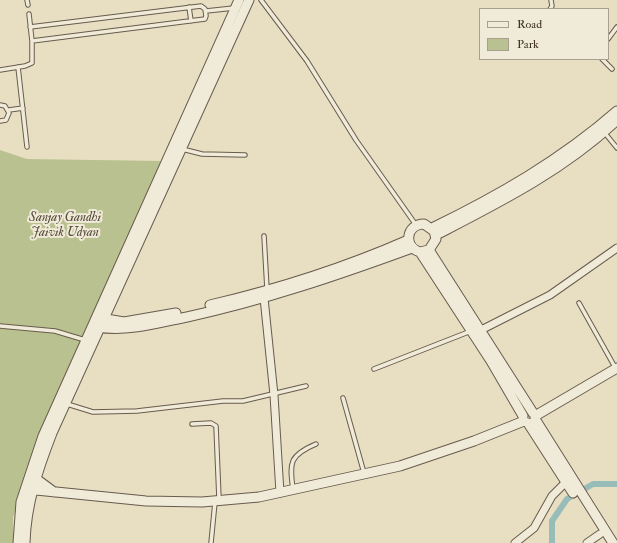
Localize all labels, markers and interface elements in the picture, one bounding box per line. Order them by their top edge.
legend [479,8,609,60]
text: Road [517,17,542,32]
text: Park [517,37,539,52]
park label: Sanjay Gandhi Jaivik Udyan [29,210,101,241]

